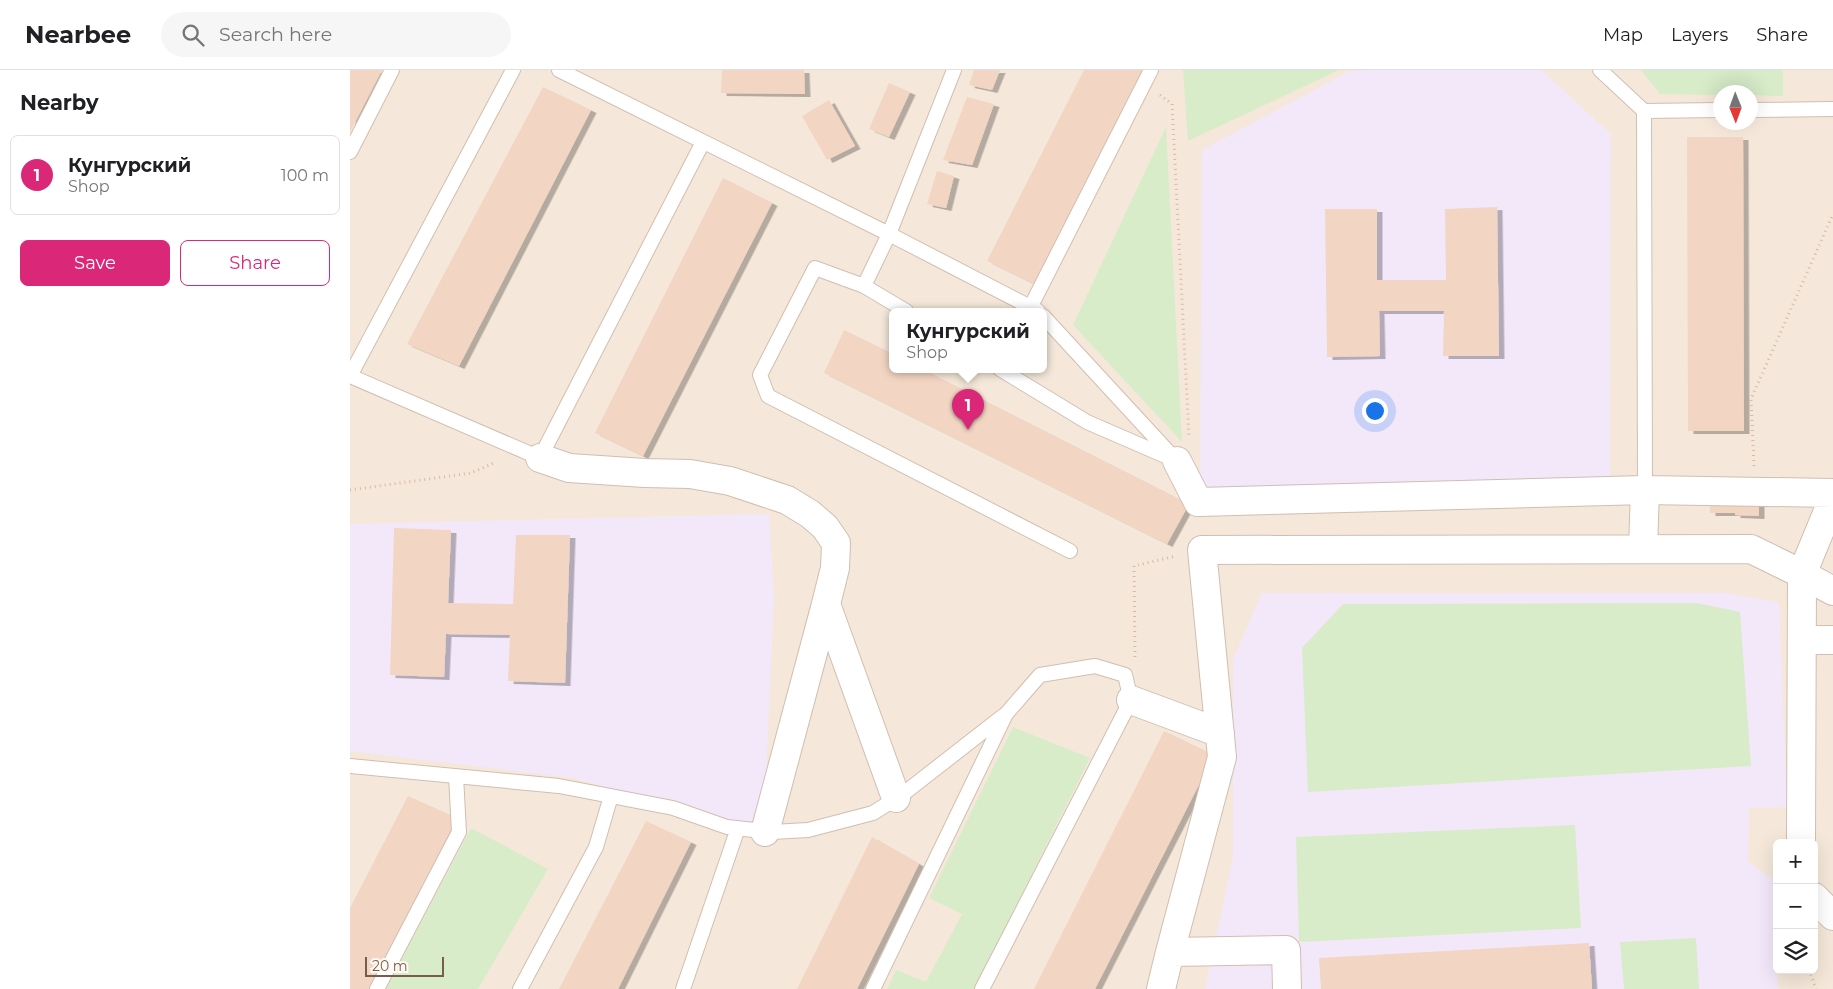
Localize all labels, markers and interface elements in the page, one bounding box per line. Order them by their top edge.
search box [161,12,511,57]
text: Nearbee [25,20,131,49]
icon: search [179,21,207,49]
text: Search here [219,23,332,46]
text: Map [1603,24,1643,46]
text: Layers [1671,24,1728,46]
text: Share [1756,24,1808,46]
north arrow [1713,85,1758,130]
text: Nearby [20,90,99,115]
text: Кунгурский [68,154,191,177]
text: 1 [34,166,40,185]
text: 100 m [281,166,329,185]
text: Shop [68,177,110,196]
button: Save [20,240,170,286]
button: Share [180,240,330,286]
popup [889,308,1047,373]
text: Кунгурский [906,320,1030,343]
text: Shop [906,343,948,362]
pin: 1 [952,389,984,430]
your location [1362,398,1388,424]
map controls [1773,839,1818,974]
button: + [1773,839,1818,884]
button: − [1773,884,1818,929]
button: layers [1773,929,1818,974]
scale bar [365,954,444,977]
text: 20 m [372,957,408,975]

